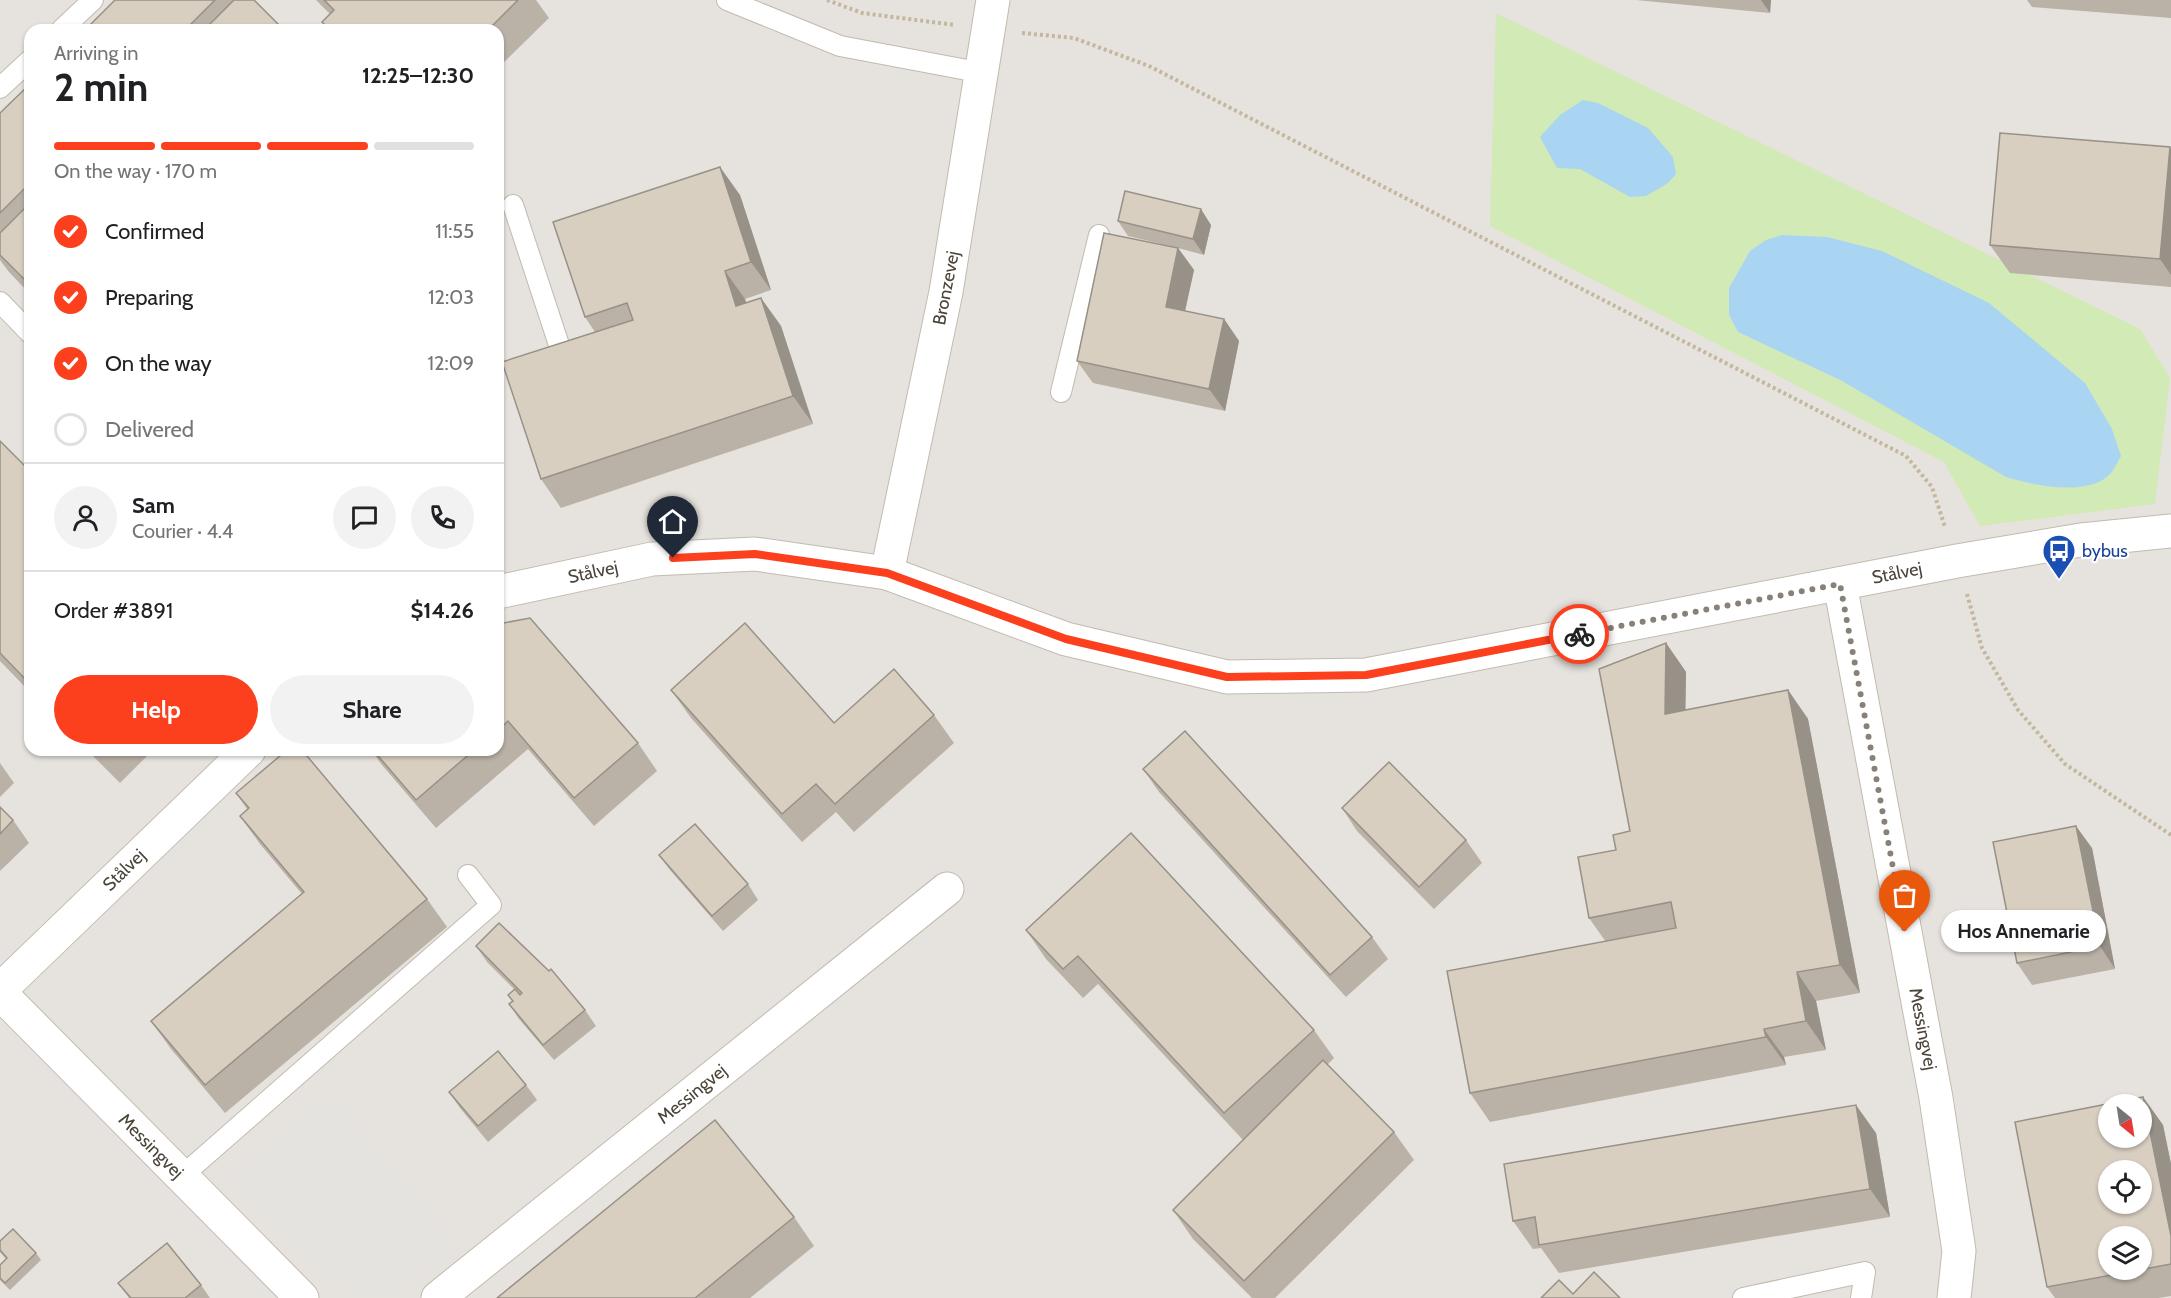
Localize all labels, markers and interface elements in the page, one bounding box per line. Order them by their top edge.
text: Arriving in [54,41,138,65]
text: 12:25–12:30 [362,62,474,89]
text: 2 min [54,63,148,111]
text: On the way · 170 m [54,159,217,183]
icon: check [54,215,87,248]
text: Confirmed [105,218,204,245]
text: 11:55 [435,219,474,243]
street label: Bronzevej [928,249,964,327]
icon: check [54,281,87,314]
text: Preparing [105,284,193,311]
text: 12:03 [428,285,474,309]
icon: check [54,347,87,380]
text: On the way [105,350,212,377]
text: 12:09 [428,351,474,375]
text: Delivered [105,416,194,443]
button: person [54,486,117,549]
button: chat [333,486,396,549]
button: phone [411,486,474,549]
text: Sam [132,492,175,519]
pin [647,496,698,558]
icon: home [656,505,689,538]
text: Courier · 4.4 [132,519,233,543]
bus stop icon: bybus [2041,533,2077,580]
place label: bybus [2082,540,2128,562]
street label: Stålvej [566,556,620,588]
street label: Stålvej [1870,557,1924,589]
text: Order #3891 [54,597,173,624]
text: $14.26 [411,597,474,624]
courier [1549,604,1609,664]
icon: bike [1563,618,1596,651]
button: Help [54,675,258,744]
button: Share [270,675,474,744]
street label: Stålvej [98,844,150,896]
pin [1879,870,1930,932]
icon: bag [1888,879,1921,912]
callout: Hos Annemarie [1941,911,2106,953]
text: Hos Annemarie [1957,919,2090,943]
street label: Messingvej [1904,986,1942,1072]
street label: Messingvej [653,1059,731,1129]
north arrow [2098,1094,2152,1148]
map controls [2098,1094,2152,1280]
street label: Messingvej [114,1109,188,1183]
button: locate [2098,1160,2152,1214]
button: layers [2098,1226,2152,1280]

